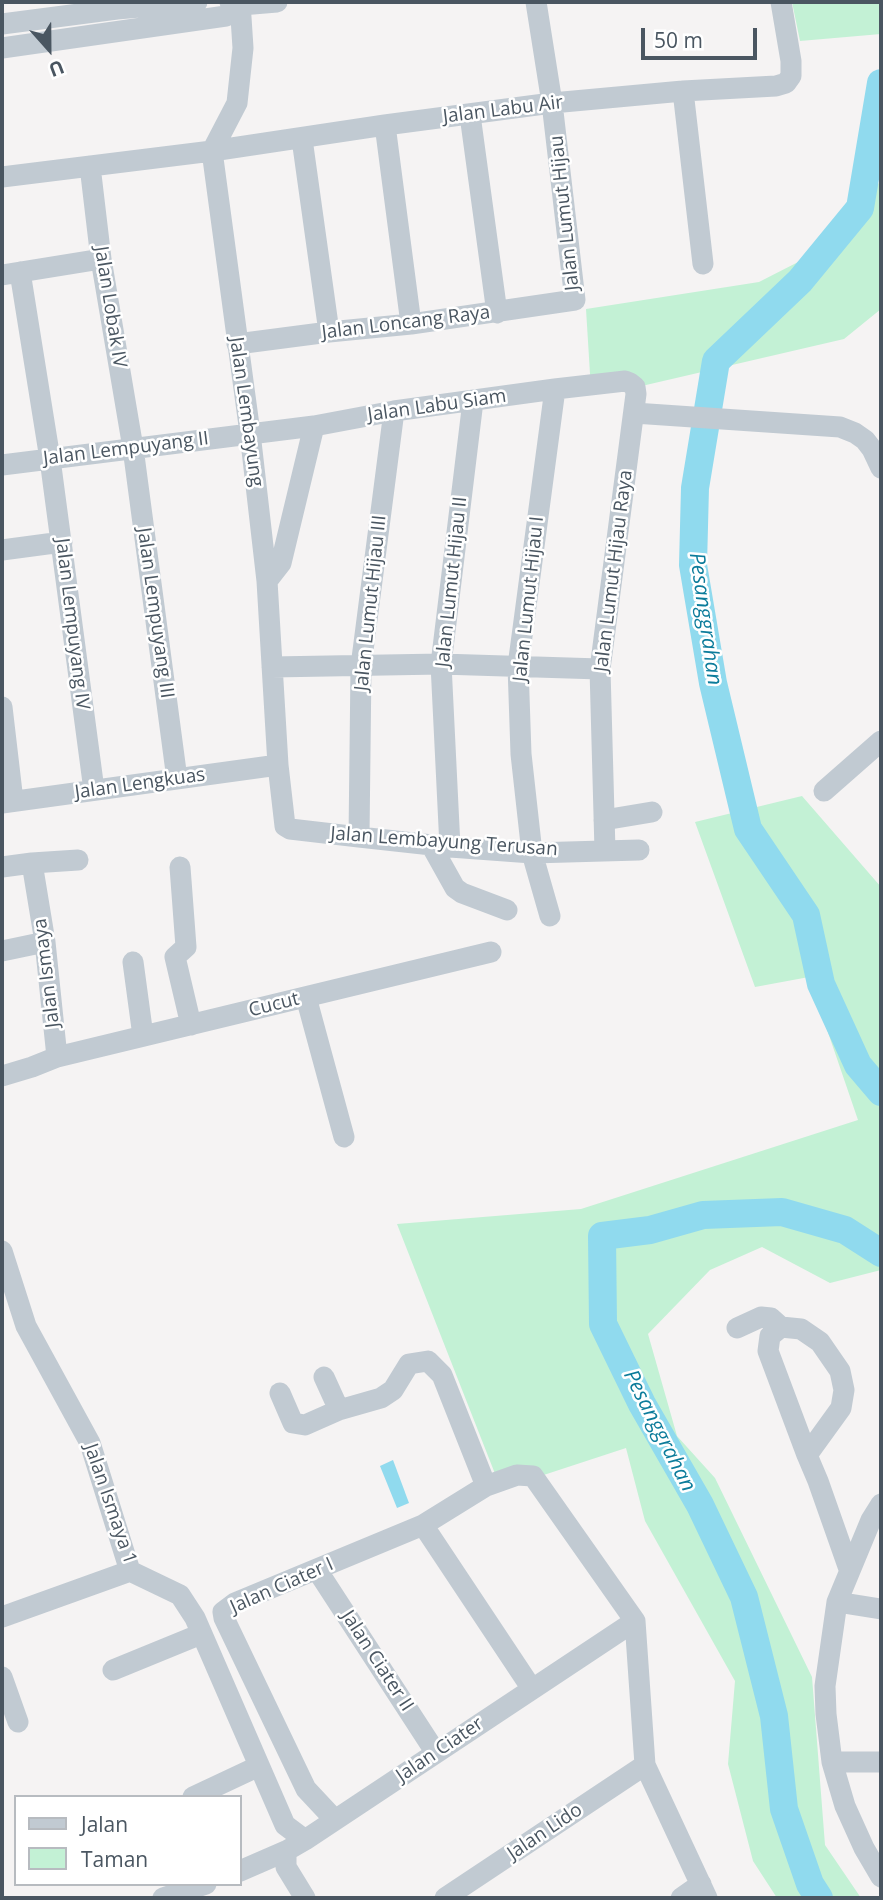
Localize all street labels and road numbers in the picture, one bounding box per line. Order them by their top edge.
street label: Jalan Labu Air [442,91,564,129]
street label: Jalan Lumut Hijau [546,134,584,292]
street label: Jalan Lobak IV [89,245,131,369]
street label: Jalan Loncang Raya [320,301,492,345]
street label: Jalan Lembayung [224,336,268,488]
street label: Jalan Labu Siam [366,385,508,427]
street label: Jalan Lempuyang II [42,428,210,470]
street label: Jalan Lumut Hijau Raya [590,469,638,673]
street label: Jalan Lumut Hijau II [432,496,472,668]
street label: Jalan Lumut Hijau III [350,514,392,692]
street label: Jalan Lumut Hijau I [509,515,549,683]
street label: Jalan Lempuyang III [132,526,178,700]
street label: Jalan Lempuyang IV [50,537,94,711]
street label: Jalan Lengkuas [73,764,207,804]
street label: Jalan Lembayung Terusan [330,823,558,861]
street label: Jalan Ismaya [29,917,65,1029]
street label: Cucut [246,988,302,1022]
street label: Jalan Ismaya 1 [79,1441,141,1567]
street label: Jalan Ciater I [227,1553,337,1619]
street label: Jalan Ciater II [336,1606,418,1716]
street label: Jalan Ciater [392,1713,488,1787]
street label: Jalan Lido [503,1799,587,1865]

